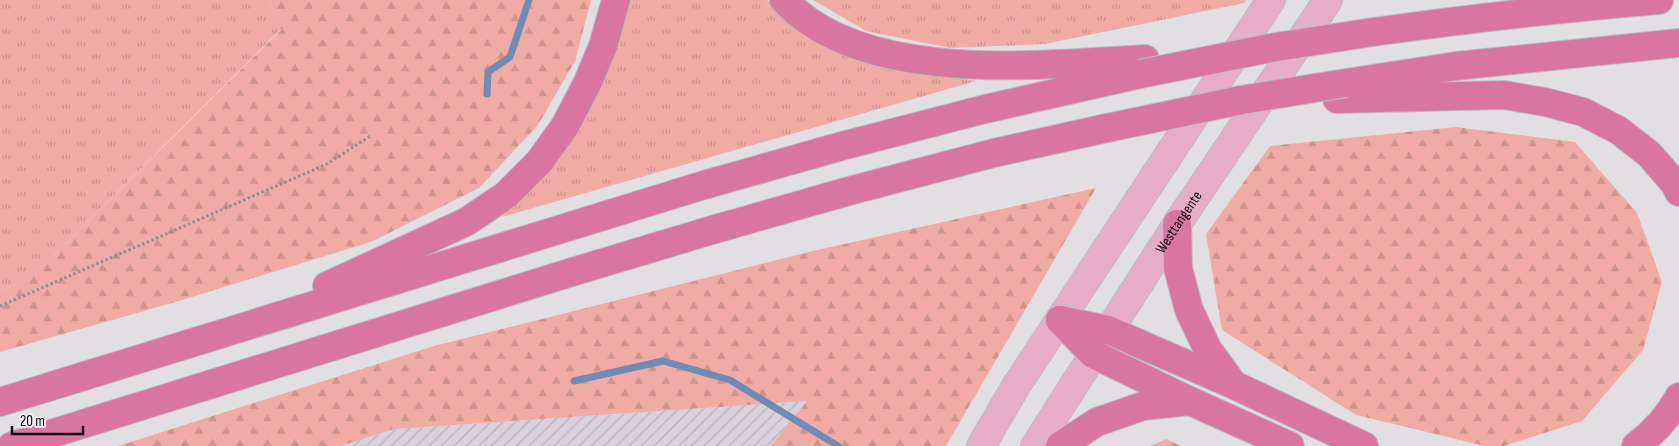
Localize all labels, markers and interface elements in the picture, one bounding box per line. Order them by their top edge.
street label: Westtangente [1152,187,1207,257]
scale bar [12,404,84,436]
text: 20 m [20,412,45,431]

